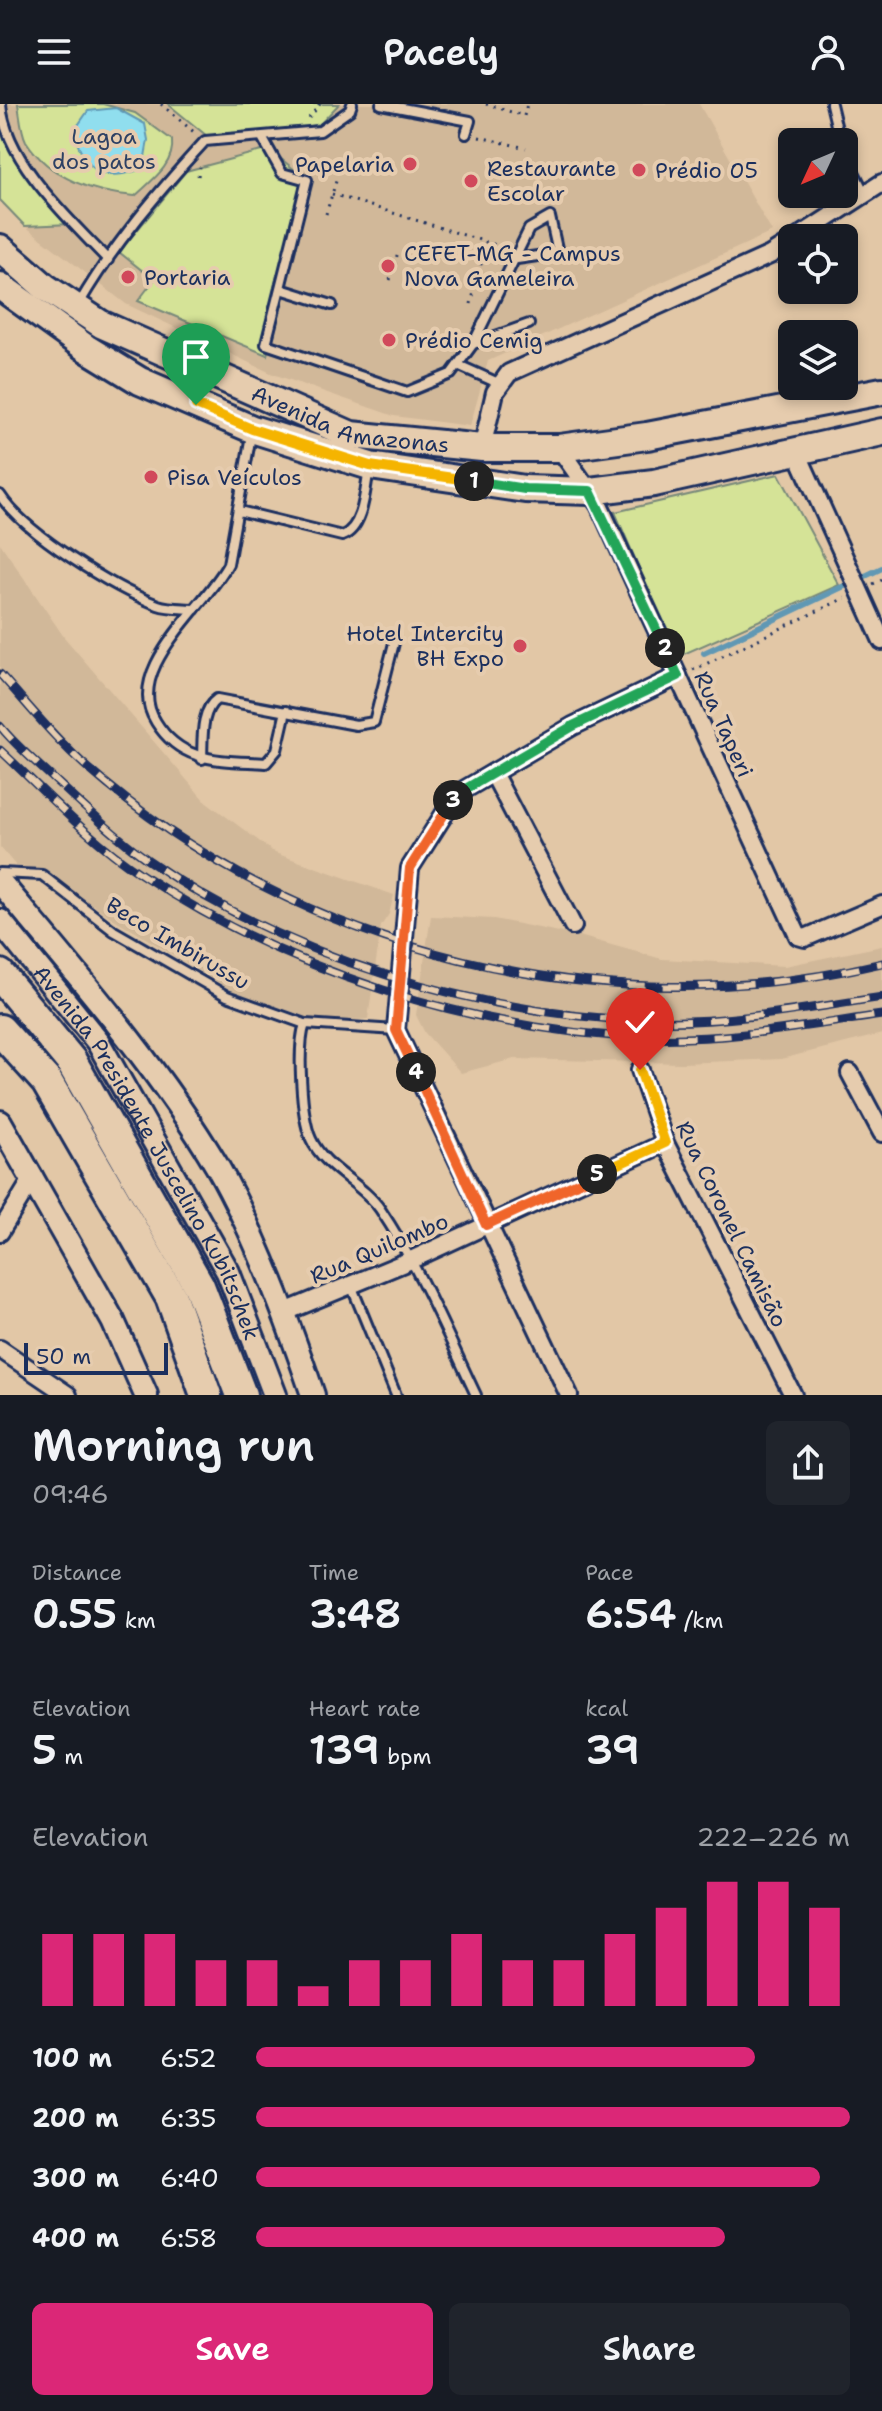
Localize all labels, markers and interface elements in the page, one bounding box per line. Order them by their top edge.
text: Pacely [383,28,499,77]
icon: menu [32,30,76,74]
icon: person [806,30,850,74]
park label: Lagoa dos patos [52,122,156,176]
north arrow [778,128,858,208]
map controls [778,128,858,400]
place label: Papelaria [295,150,394,179]
place label: Restaurante Escolar [487,154,617,208]
marker: Papelaria [401,155,419,173]
place label: Prédio 05 [655,156,758,185]
marker: Prédio 05 [630,161,648,179]
marker: Restaurante Escolar [462,172,480,190]
button: locate [778,224,858,304]
place label: CEFET-MG - Campus Nova Gameleira [404,239,621,293]
marker: CEFET-MG - Campus Nova Gameleira [379,257,397,275]
place label: Portaria [144,263,231,292]
marker: Portaria [119,268,137,286]
button: layers [778,320,858,400]
pin [162,323,230,405]
place label: Prédio Cemig [405,326,543,355]
marker: Prédio Cemig [380,331,398,349]
icon: arrive [174,335,218,379]
street label: Avenida Amazonas [247,379,451,460]
pin: 1 [454,461,494,501]
place label: Pisa Veículos [167,463,302,492]
text: 1 [469,466,479,495]
marker: Pisa Veículos [142,468,160,486]
place label: Hotel Intercity BH Expo [346,619,504,673]
pin: 2 [645,628,685,668]
text: 2 [657,633,673,662]
marker: Hotel Intercity BH Expo [511,637,529,655]
street label: Rua Taperi [687,667,760,782]
pin: 3 [433,780,473,820]
text: 3 [445,785,461,814]
street label: Beco Imbirussu [101,891,255,996]
street label: Avenida Presidente Juscelino Kubitschek [26,959,267,1344]
pin [606,988,674,1070]
icon: check [618,1000,662,1044]
pin: 4 [396,1052,436,1092]
text: 4 [408,1057,424,1086]
street label: Rua Coronel Camisão [669,1116,794,1332]
pin: 5 [577,1154,617,1194]
text: 5 [590,1159,604,1188]
street label: Rua Quilombo [306,1206,453,1291]
scale bar [24,1339,168,1375]
text: 50 m [36,1342,91,1371]
text: Morning run [32,1416,315,1475]
button: share [766,1421,850,1505]
text: 09:46 [32,1476,109,1511]
text: Distance [32,1558,122,1587]
text: Time [309,1558,359,1587]
text: Pace [585,1558,634,1587]
text: 0.55 [32,1587,117,1641]
text: 3:48 [309,1587,402,1641]
text: 6:54 [585,1587,677,1641]
text: km [117,1606,156,1635]
text: /km [677,1606,723,1635]
text: Elevation [32,1694,130,1723]
text: Heart rate [309,1694,421,1723]
text: kcal [585,1694,628,1723]
text: 5 [32,1723,57,1777]
text: 139 [309,1723,380,1777]
text: 39 [585,1723,640,1777]
text: m [57,1742,83,1771]
text: bpm [380,1742,431,1771]
text: Elevation [32,1819,148,1854]
text: 222–226 m [696,1819,850,1854]
text: 100 m [32,2040,112,2075]
text: 6:52 [160,2040,217,2075]
text: 200 m [32,2100,119,2135]
text: 6:35 [160,2100,216,2135]
text: 300 m [32,2160,119,2195]
text: 6:40 [160,2160,219,2195]
text: 400 m [32,2220,119,2255]
text: 6:58 [160,2220,217,2255]
button: Save [32,2303,433,2395]
button: Share [449,2303,850,2395]

